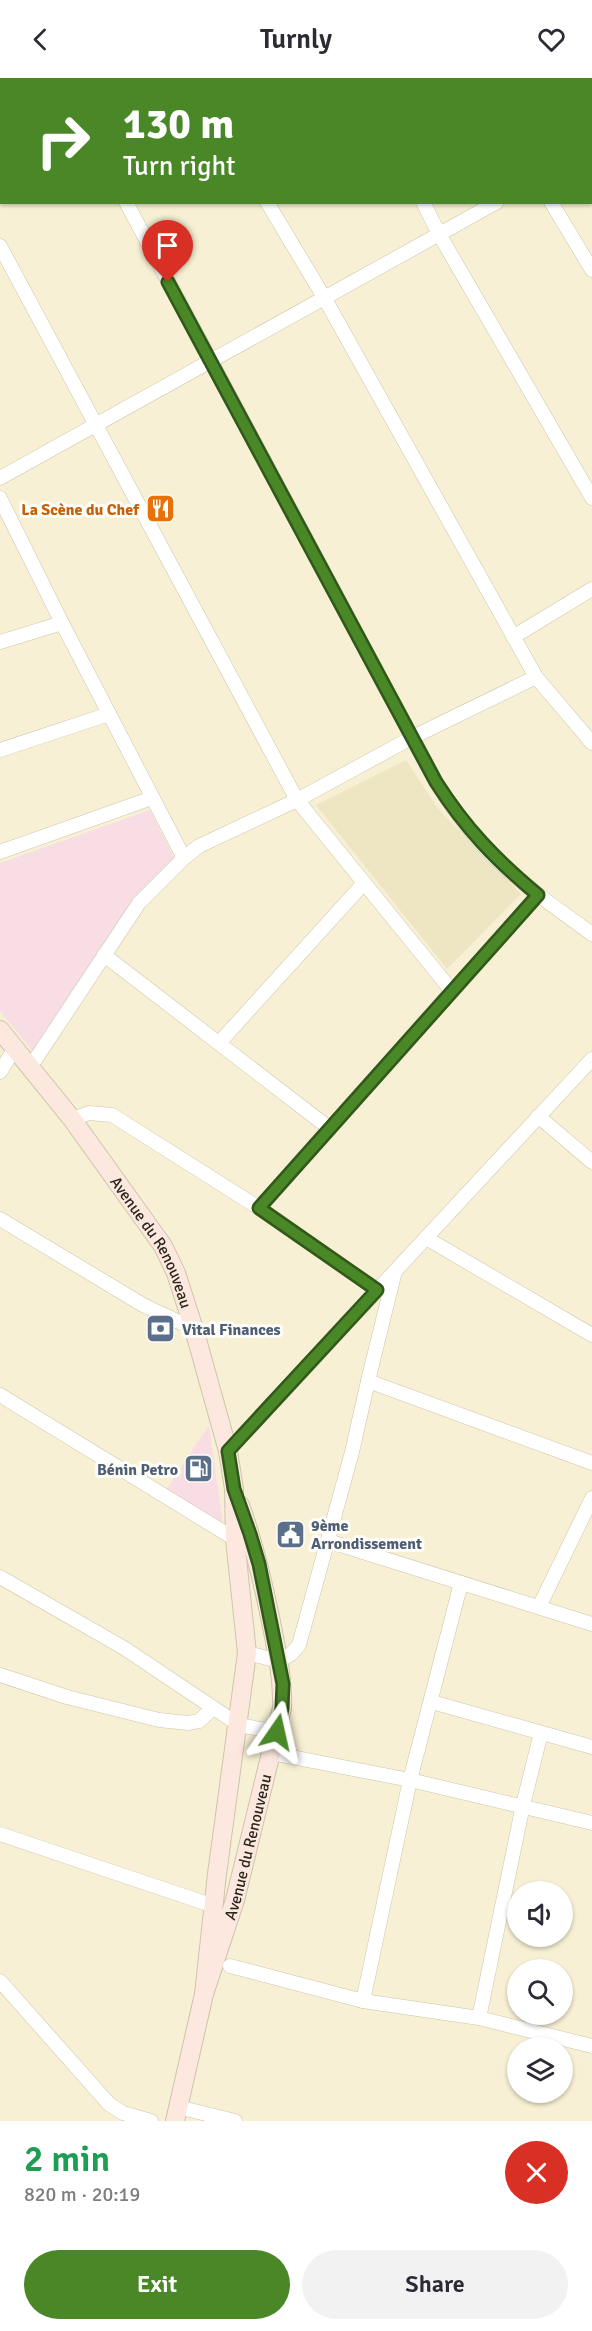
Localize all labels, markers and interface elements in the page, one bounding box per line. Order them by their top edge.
icon: back [24,23,57,56]
text: Turnly [260,23,332,56]
icon: heart [535,23,568,56]
text: 130 m [123,99,234,150]
icon: right [24,102,102,180]
text: Turn right [123,150,236,183]
pin [142,220,193,282]
icon: arrive [151,229,184,262]
restaurant icon: La Scène du Chef [144,493,176,525]
place label: La Scène du Chef [21,500,140,520]
street label: Avenue du Renouveau [105,1173,196,1311]
bank icon: Vital Finances [145,1313,177,1345]
place label: Vital Finances [182,1320,281,1340]
fuel station icon: Bénin Petro [183,1453,215,1485]
place label: Bénin Petro [97,1460,178,1480]
place label: 9ème Arrondissement [311,1516,422,1554]
public building icon: 9ème Arrondissement [274,1518,306,1550]
position arrow [245,1700,309,1764]
street label: Avenue du Renouveau [220,1772,276,1922]
map controls [507,1881,573,2103]
button: sound [507,1881,573,1947]
button: search [507,1959,573,2025]
button: layers [507,2037,573,2103]
text: 2 min [24,2137,110,2182]
button: close [505,2141,568,2204]
text: 820 m · 20:19 [24,2182,140,2207]
button: Exit [24,2250,290,2319]
button: Share [302,2250,568,2319]

